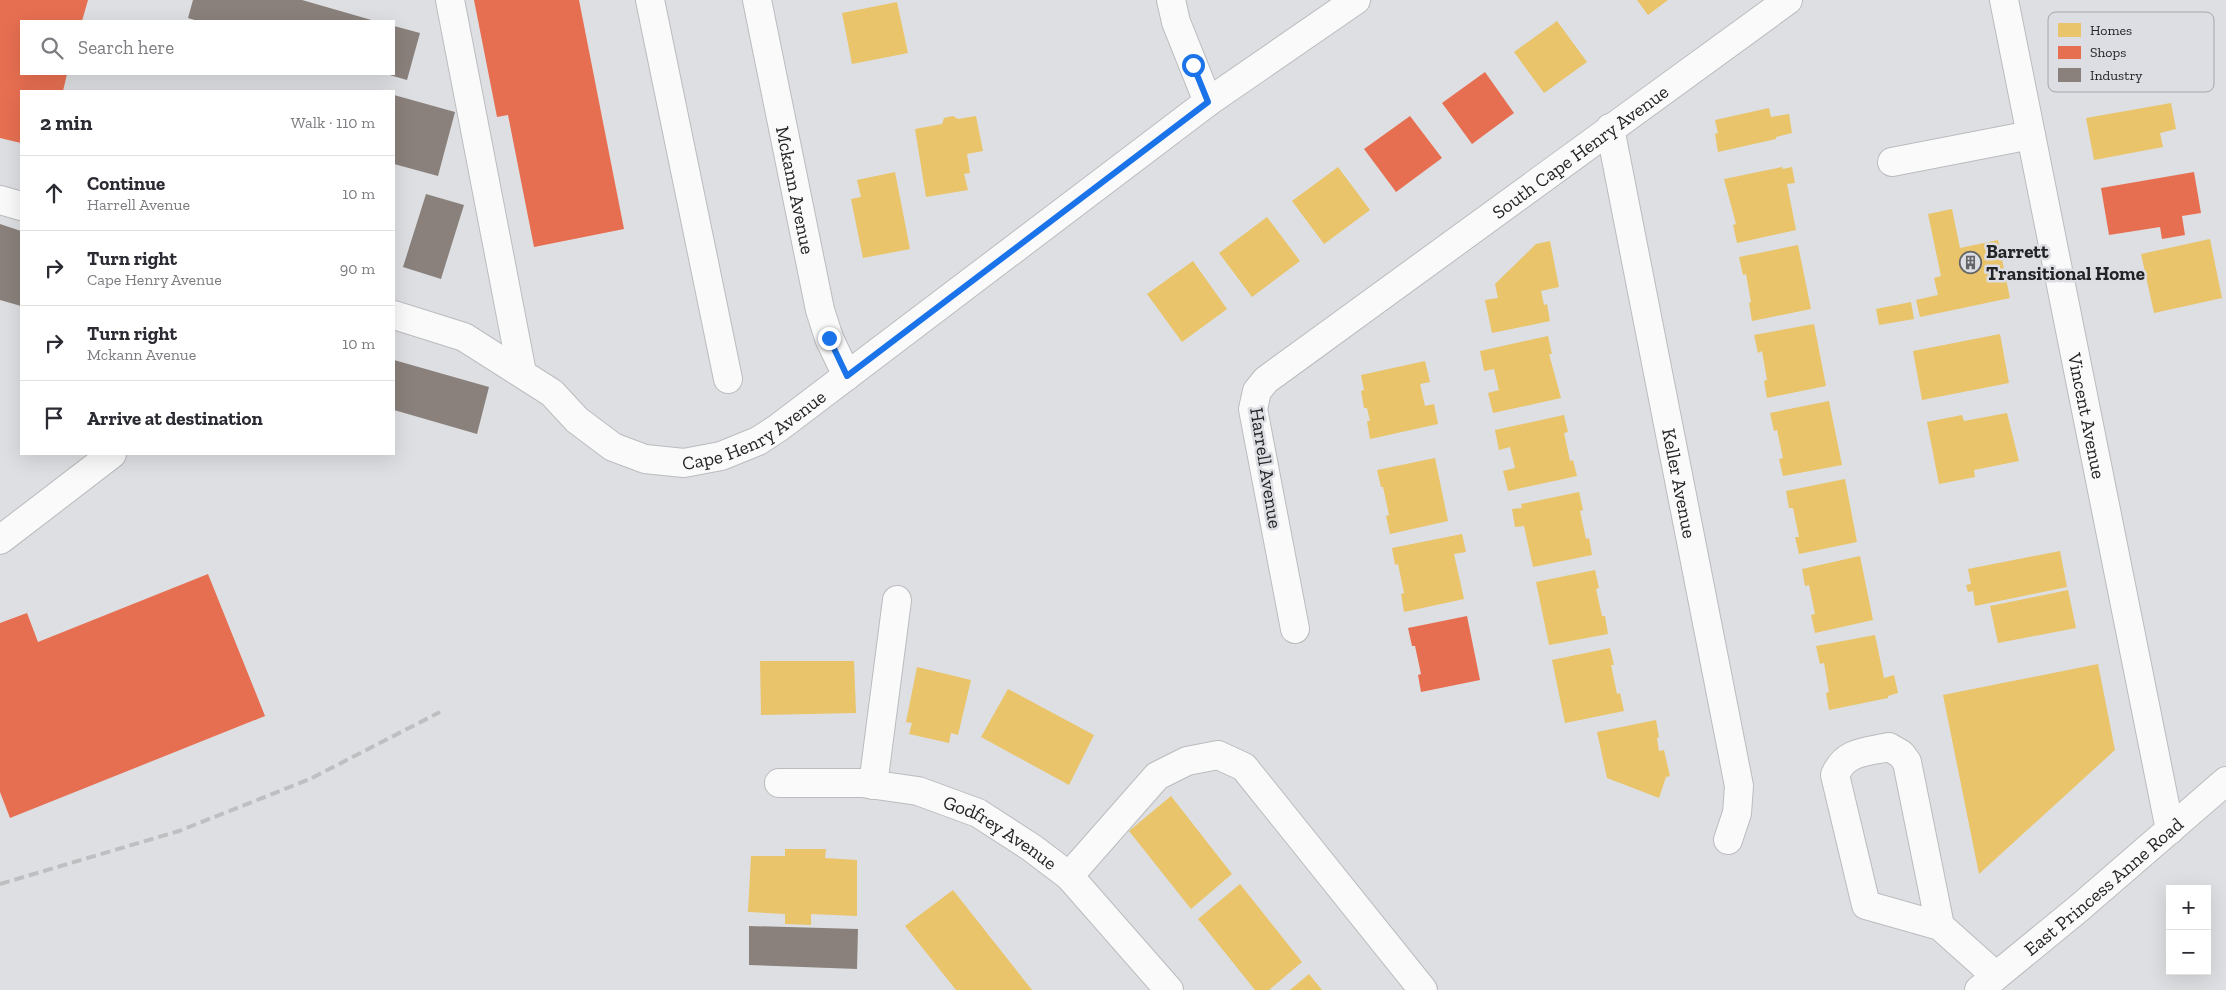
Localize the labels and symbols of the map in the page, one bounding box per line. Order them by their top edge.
legend [2048,12,2214,92]
text: Homes [2090,22,2132,39]
text: Shops [2090,44,2126,61]
route start [1182,54,1205,77]
text: Industry [2090,67,2143,84]
street label: South Cape Henry Avenue [1487,80,1673,223]
street label: Mckann Avenue [771,124,820,256]
place label: Barrett Transitional Home [1986,240,2145,285]
building icon: Barrett Transitional Home [1958,250,1982,274]
route end [818,327,841,350]
street label: Vincent Avenue [2063,350,2111,481]
street label: Cape Henry Avenue [680,384,830,475]
street label: Harrell Avenue [1245,406,1287,530]
street label: Keller Avenue [1658,426,1702,540]
street label: Godfrey Avenue [940,790,1062,875]
street label: East Princess Anne Road [2019,812,2188,960]

